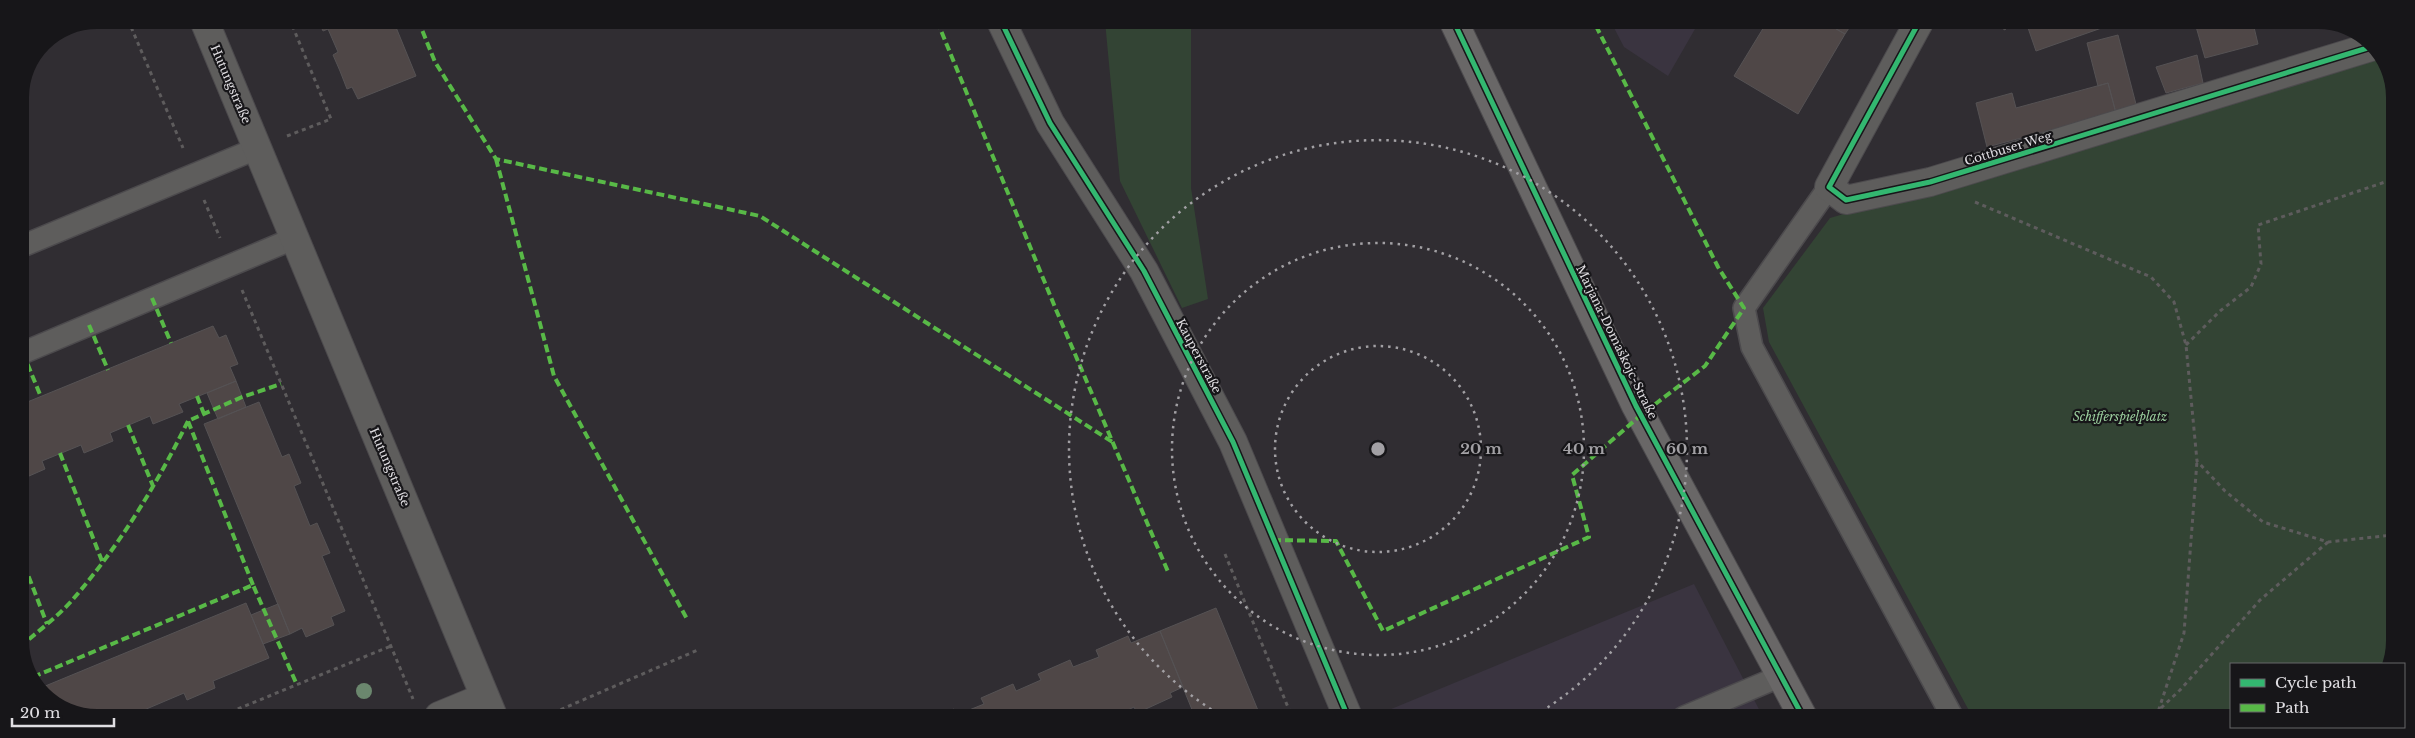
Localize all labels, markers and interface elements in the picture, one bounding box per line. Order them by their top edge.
street label: Hutungstraße [208,42,254,126]
street label: Cottbuser Weg [1963,127,2054,168]
street label: Marjana-Domaškojc-Straße [1573,263,1661,422]
street label: Kauperstraße [1173,316,1225,396]
park label: Schifferspielplatz [2073,409,2167,424]
street label: Hutungstraße [367,425,413,509]
text: 20 m [1460,439,1502,458]
text: 40 m [1563,439,1605,458]
text: 60 m [1666,439,1708,458]
centre of rings [1369,440,1387,458]
legend [2230,663,2405,728]
text: Cycle path [2275,673,2357,692]
scale bar [12,696,115,728]
text: Path [2275,698,2309,717]
text: 20 m [20,703,60,722]

